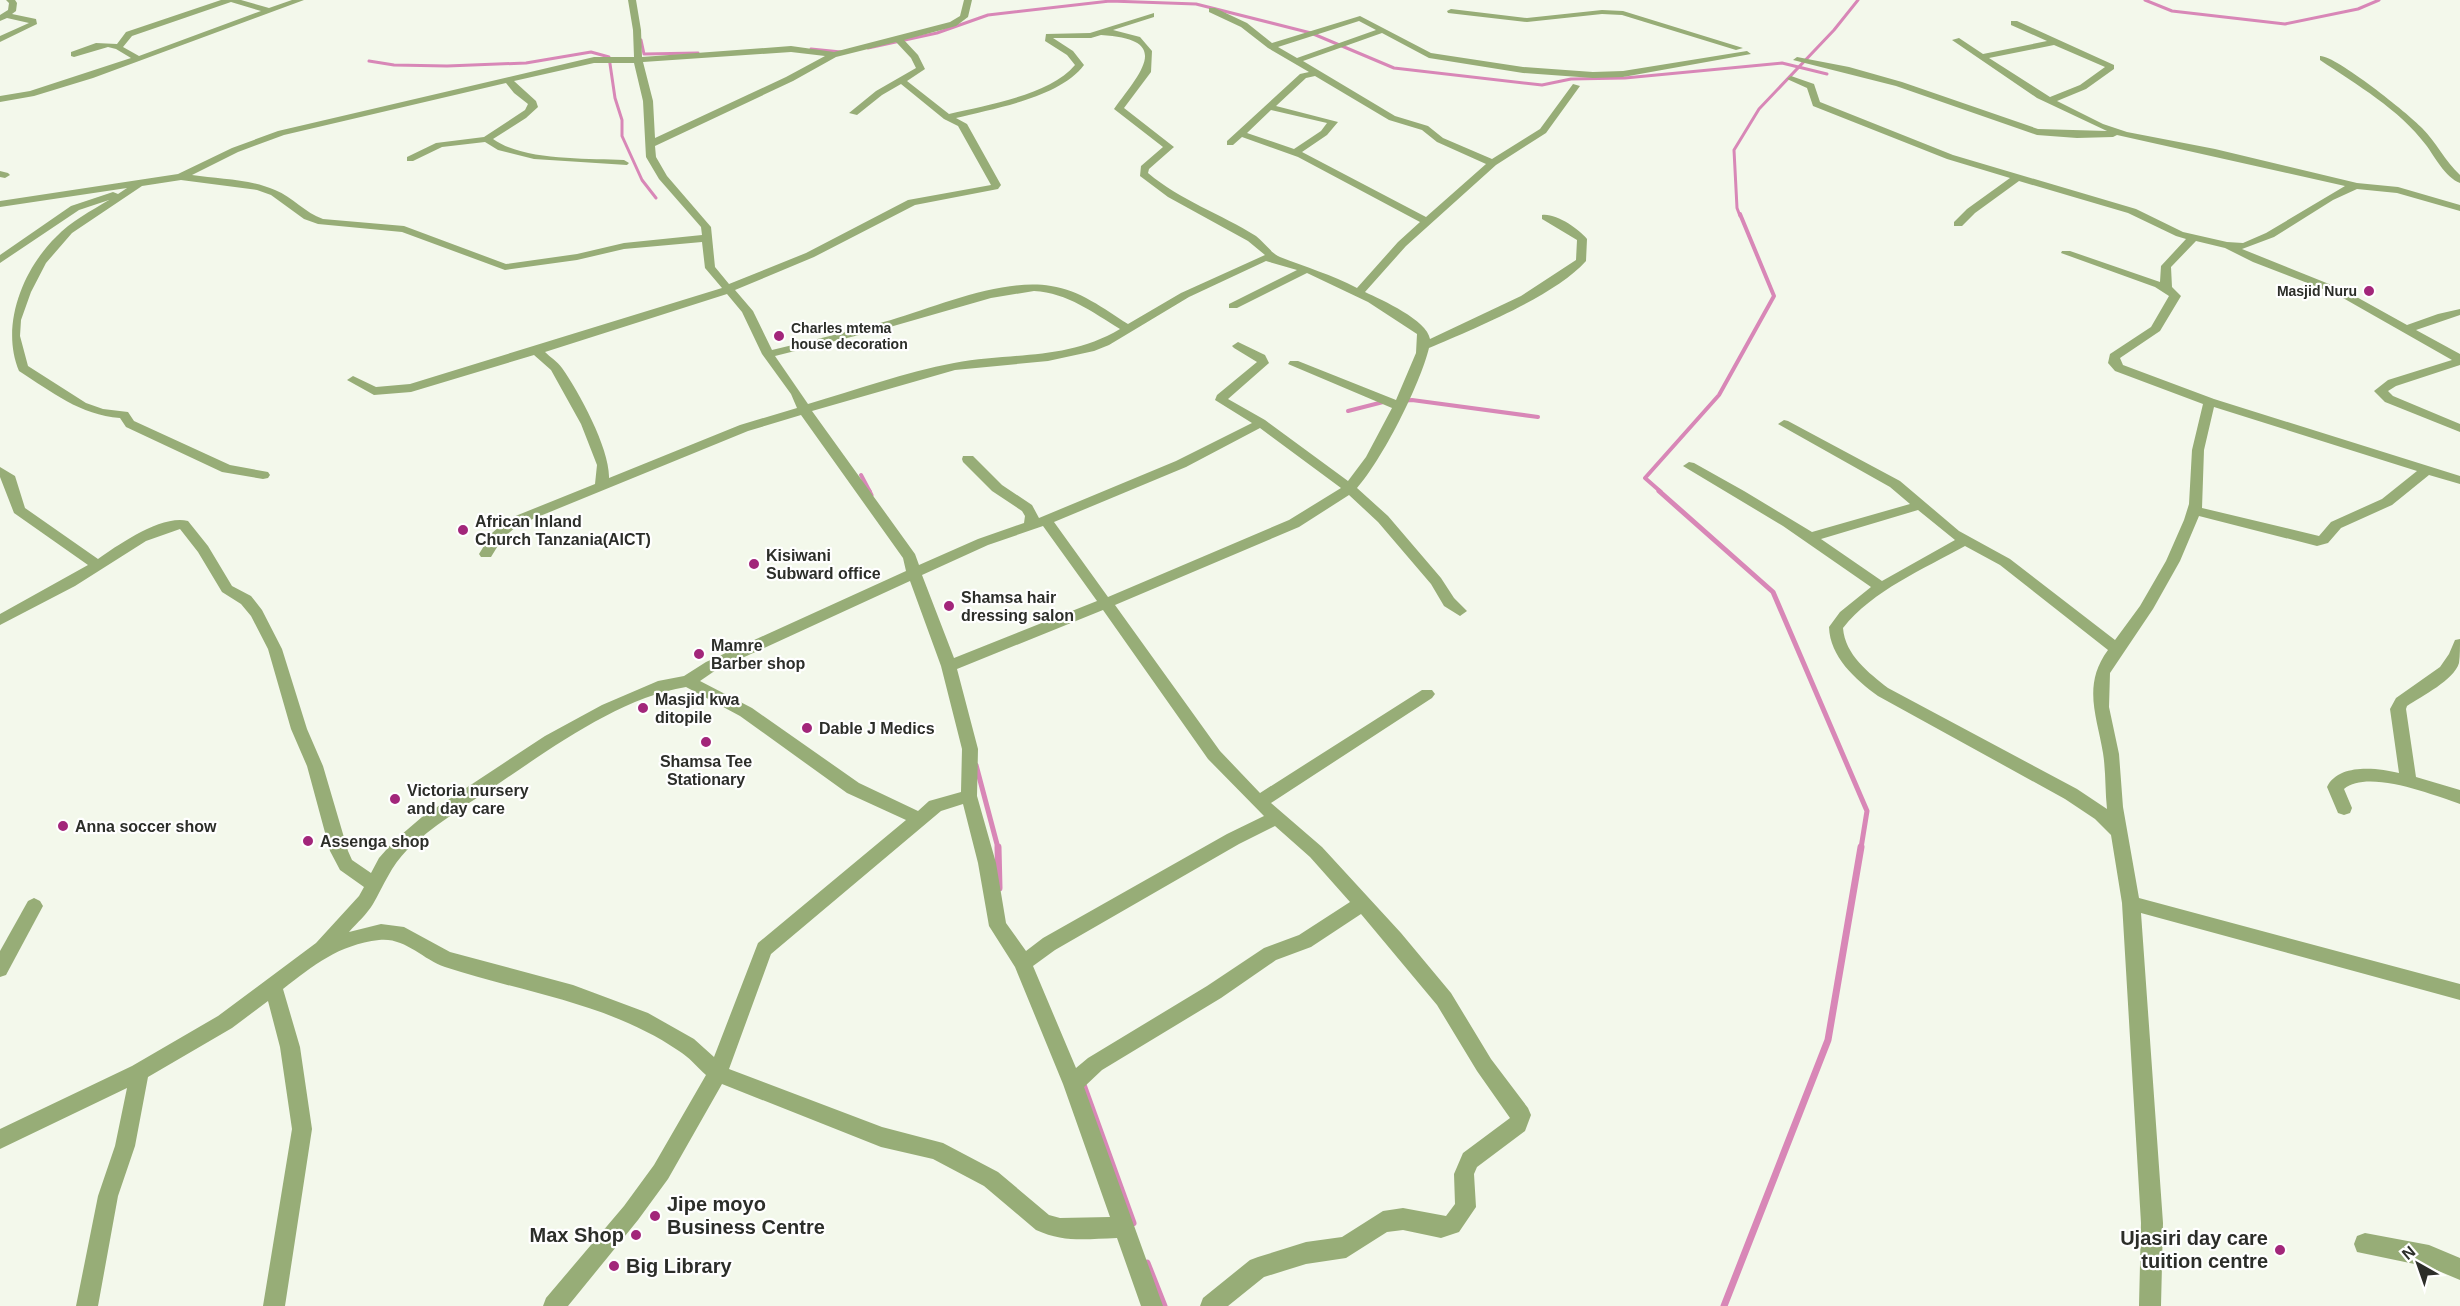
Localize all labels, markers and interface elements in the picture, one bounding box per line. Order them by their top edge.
place label: Masjid Nuru [2277,283,2357,299]
marker: Masjid Nuru [2362,284,2376,298]
place label: Charles mtema house decoration [791,320,908,352]
marker: Charles mtema house decoration [772,329,786,343]
place label: African Inland Church Tanzania(AICT) [475,513,651,548]
marker: African Inland Church Tanzania(AICT) [456,523,470,537]
place label: Kisiwani Subward office [766,547,881,582]
marker: Kisiwani Subward office [747,557,761,571]
place label: Shamsa hair dressing salon [961,589,1074,624]
marker: Shamsa hair dressing salon [942,599,956,613]
place label: Mamre Barber shop [711,637,805,672]
marker: Mamre Barber shop [692,647,706,661]
place label: Masjid kwa ditopile [655,691,740,726]
marker: Masjid kwa ditopile [636,701,650,715]
place label: Dable J Medics [819,720,935,737]
marker: Dable J Medics [800,721,814,735]
marker: Shamsa Tee Stationary [699,735,713,749]
place label: Shamsa Tee Stationary [660,753,752,788]
place label: Victoria nursery and day care [407,782,529,817]
marker: Victoria nursery and day care [388,792,402,806]
place label: Anna soccer show [75,818,217,835]
marker: Anna soccer show [56,819,70,833]
place label: Assenga shop [320,833,430,850]
marker: Assenga shop [301,834,315,848]
place label: Jipe moyo Business Centre [667,1193,825,1238]
marker: Jipe moyo Business Centre [648,1209,662,1223]
place label: Max Shop [530,1224,624,1246]
place label: Ujasiri day care tuition centre [2120,1227,2268,1272]
marker: Max Shop [629,1228,643,1242]
north arrow [2388,1234,2448,1294]
marker: Ujasiri day care tuition centre [2273,1243,2287,1257]
text: N [2399,1243,2419,1263]
place label: Big Library [626,1255,732,1277]
marker: Big Library [607,1259,621,1273]

